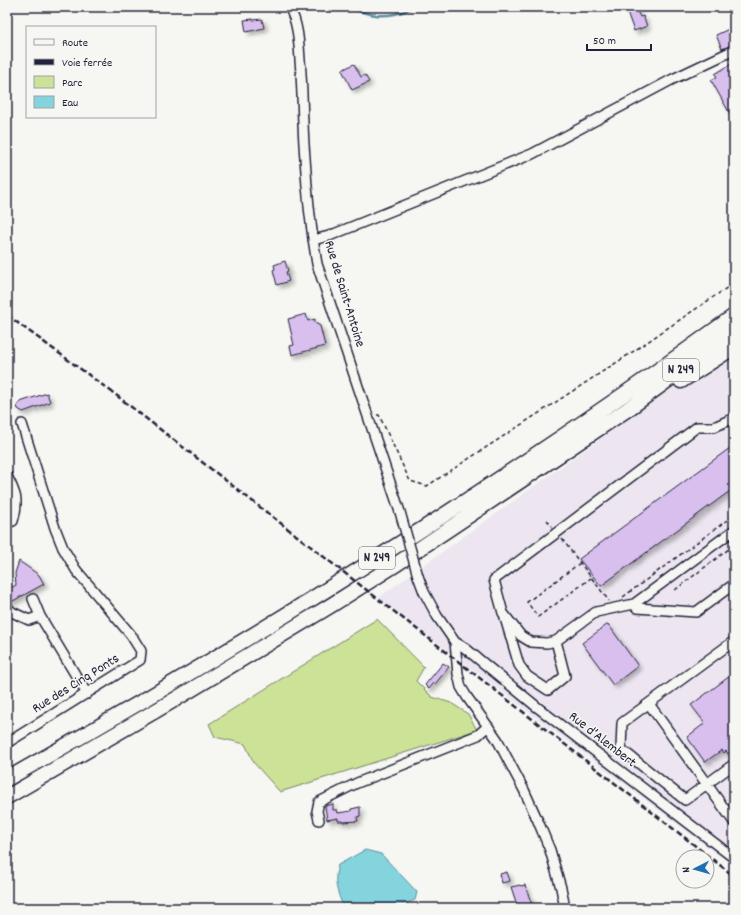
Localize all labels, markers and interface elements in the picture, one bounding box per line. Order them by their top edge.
legend [26,26,156,118]
scale bar [587,26,651,52]
text: 50 m [593,33,616,50]
text: Route [62,35,88,52]
text: Voie ferrée [62,55,112,72]
text: Parc [62,75,83,92]
text: Eau [62,95,78,112]
street label: Rue de Saint-Antoine [318,238,370,350]
road number: N 249 [663,359,699,381]
road number: N 249 [359,547,395,569]
street label: Rue des Cinq Ponts [28,649,124,719]
street label: Rue d’Alembert [564,707,640,773]
north arrow [675,849,715,889]
text: N [679,866,695,873]

